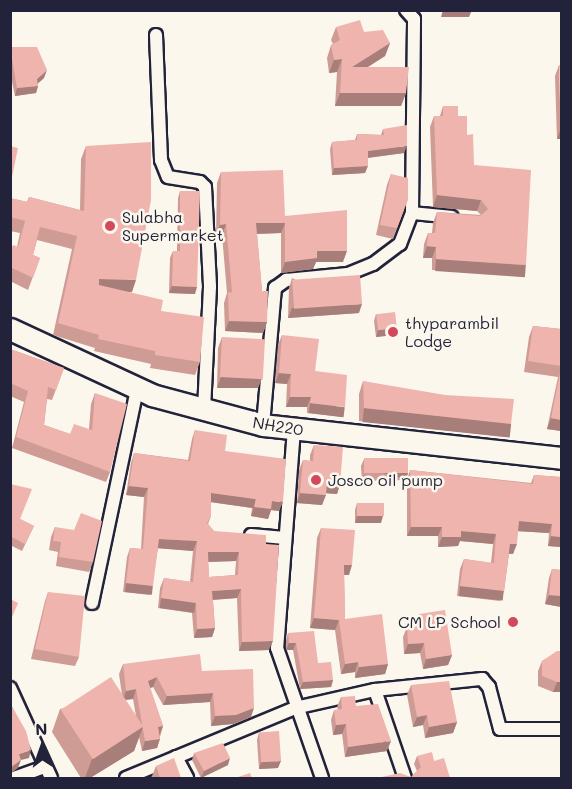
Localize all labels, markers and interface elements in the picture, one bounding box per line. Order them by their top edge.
place label: Sulabha Supermarket [122,207,224,245]
marker: Sulabha Supermarket [103,219,117,233]
place label: thyparambil Lodge [405,313,499,351]
marker: thyparambil Lodge [386,325,400,339]
street label: NH220 [251,413,305,439]
place label: Josco oil pump [328,470,443,490]
marker: Josco oil pump [309,473,323,487]
place label: CM LP School [398,612,501,632]
marker: CM LP School [506,615,520,629]
north arrow [12,717,72,777]
text: N [35,718,48,739]

